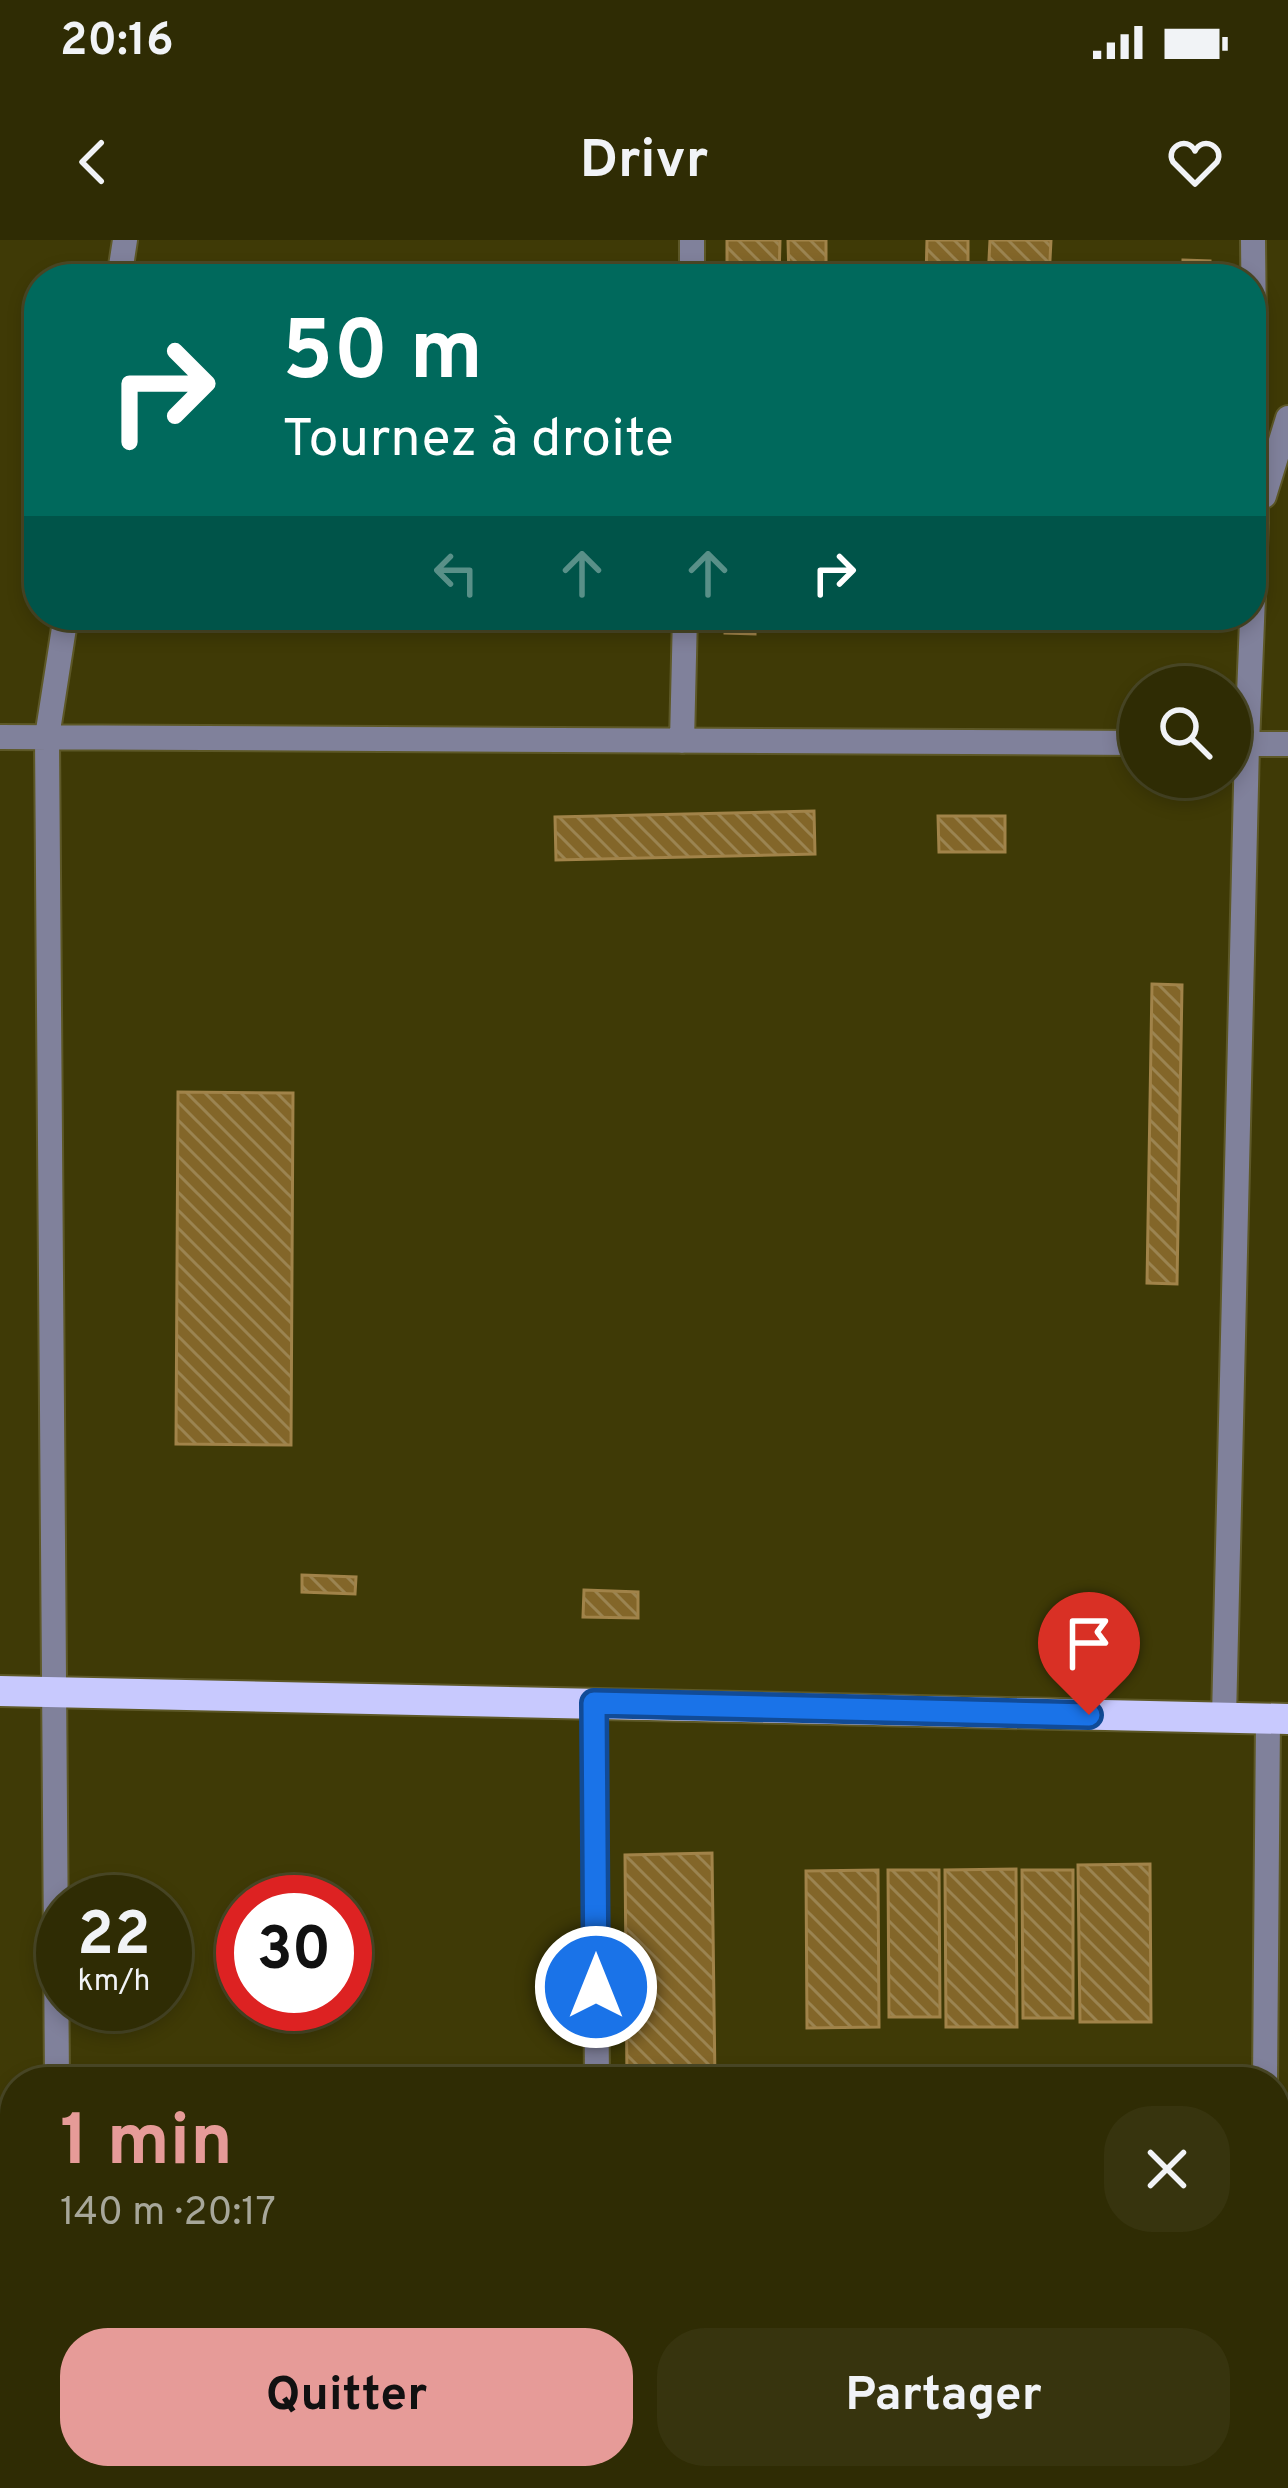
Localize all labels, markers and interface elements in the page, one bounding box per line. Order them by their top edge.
text: 20:16 [60,14,174,71]
text: Drivr [580,128,708,197]
icon: back [60,129,126,195]
icon: heart [1162,129,1228,195]
text: 50 m [282,303,483,409]
icon: right [84,312,240,468]
text: Tournez à droite [282,407,674,476]
icon: left [423,540,489,606]
icon: ahead [549,540,615,606]
icon: ahead [675,540,741,606]
icon: right [801,540,867,606]
map controls [1119,666,1251,798]
button: search [1119,666,1251,798]
pin [1038,1592,1140,1715]
icon: arrive [1056,1610,1122,1676]
speed limit sign: 30 [216,1875,372,2031]
text: 22 [77,1900,151,1976]
position arrow [533,1924,659,2050]
text: km/h [78,1964,150,2001]
text: 1 min [60,2099,233,2191]
button: close [1104,2106,1230,2232]
text: 140 m · 20:17 [60,2190,276,2239]
button: Quitter [60,2328,633,2466]
button: Partager [657,2328,1230,2466]

